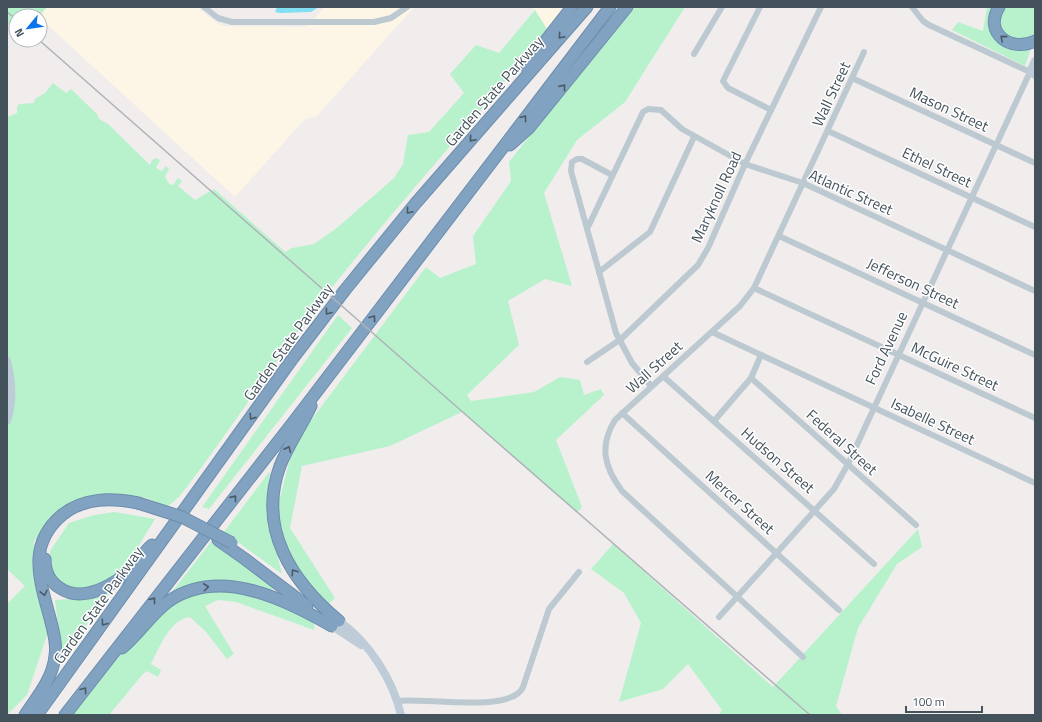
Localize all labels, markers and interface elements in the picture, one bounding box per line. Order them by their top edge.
north arrow [8,8,48,48]
text: N [10,26,28,40]
street label: Garden State Parkway [439,31,549,151]
one-way arrow [559,32,566,39]
one-way arrow [1000,36,1007,43]
street label: Wall Street [806,57,856,130]
street label: Mason Street [906,81,993,138]
one-way arrow [558,84,565,92]
one-way arrow [519,116,526,123]
one-way arrow [469,134,476,141]
street label: Ethel Street [898,141,976,193]
street label: Maryknoll Road [685,148,747,246]
street label: Atlantic Street [805,163,897,221]
one-way arrow [407,206,414,213]
street label: Jefferson Street [863,252,964,315]
street label: Garden State Parkway [237,278,339,406]
one-way arrow [326,307,333,314]
street label: Ford Avenue [859,307,913,389]
one-way arrow [368,315,375,322]
street label: Wall Street [620,335,688,399]
street label: McGuire Street [907,336,1003,397]
street label: Isabelle Street [887,392,979,451]
street label: Federal Street [801,404,883,481]
one-way arrow [249,413,257,420]
street label: Hudson Street [736,421,820,499]
one-way arrow [283,445,290,453]
street label: Mercer Street [700,465,780,540]
one-way arrow [229,495,236,503]
street label: Garden State Parkway [47,541,149,669]
one-way arrow [291,569,298,576]
one-way arrow [203,583,209,592]
one-way arrow [39,589,47,596]
one-way arrow [149,598,156,605]
one-way arrow [102,618,109,625]
one-way arrow [80,687,87,694]
scale bar [906,688,982,714]
text: 100 m [912,692,945,711]

